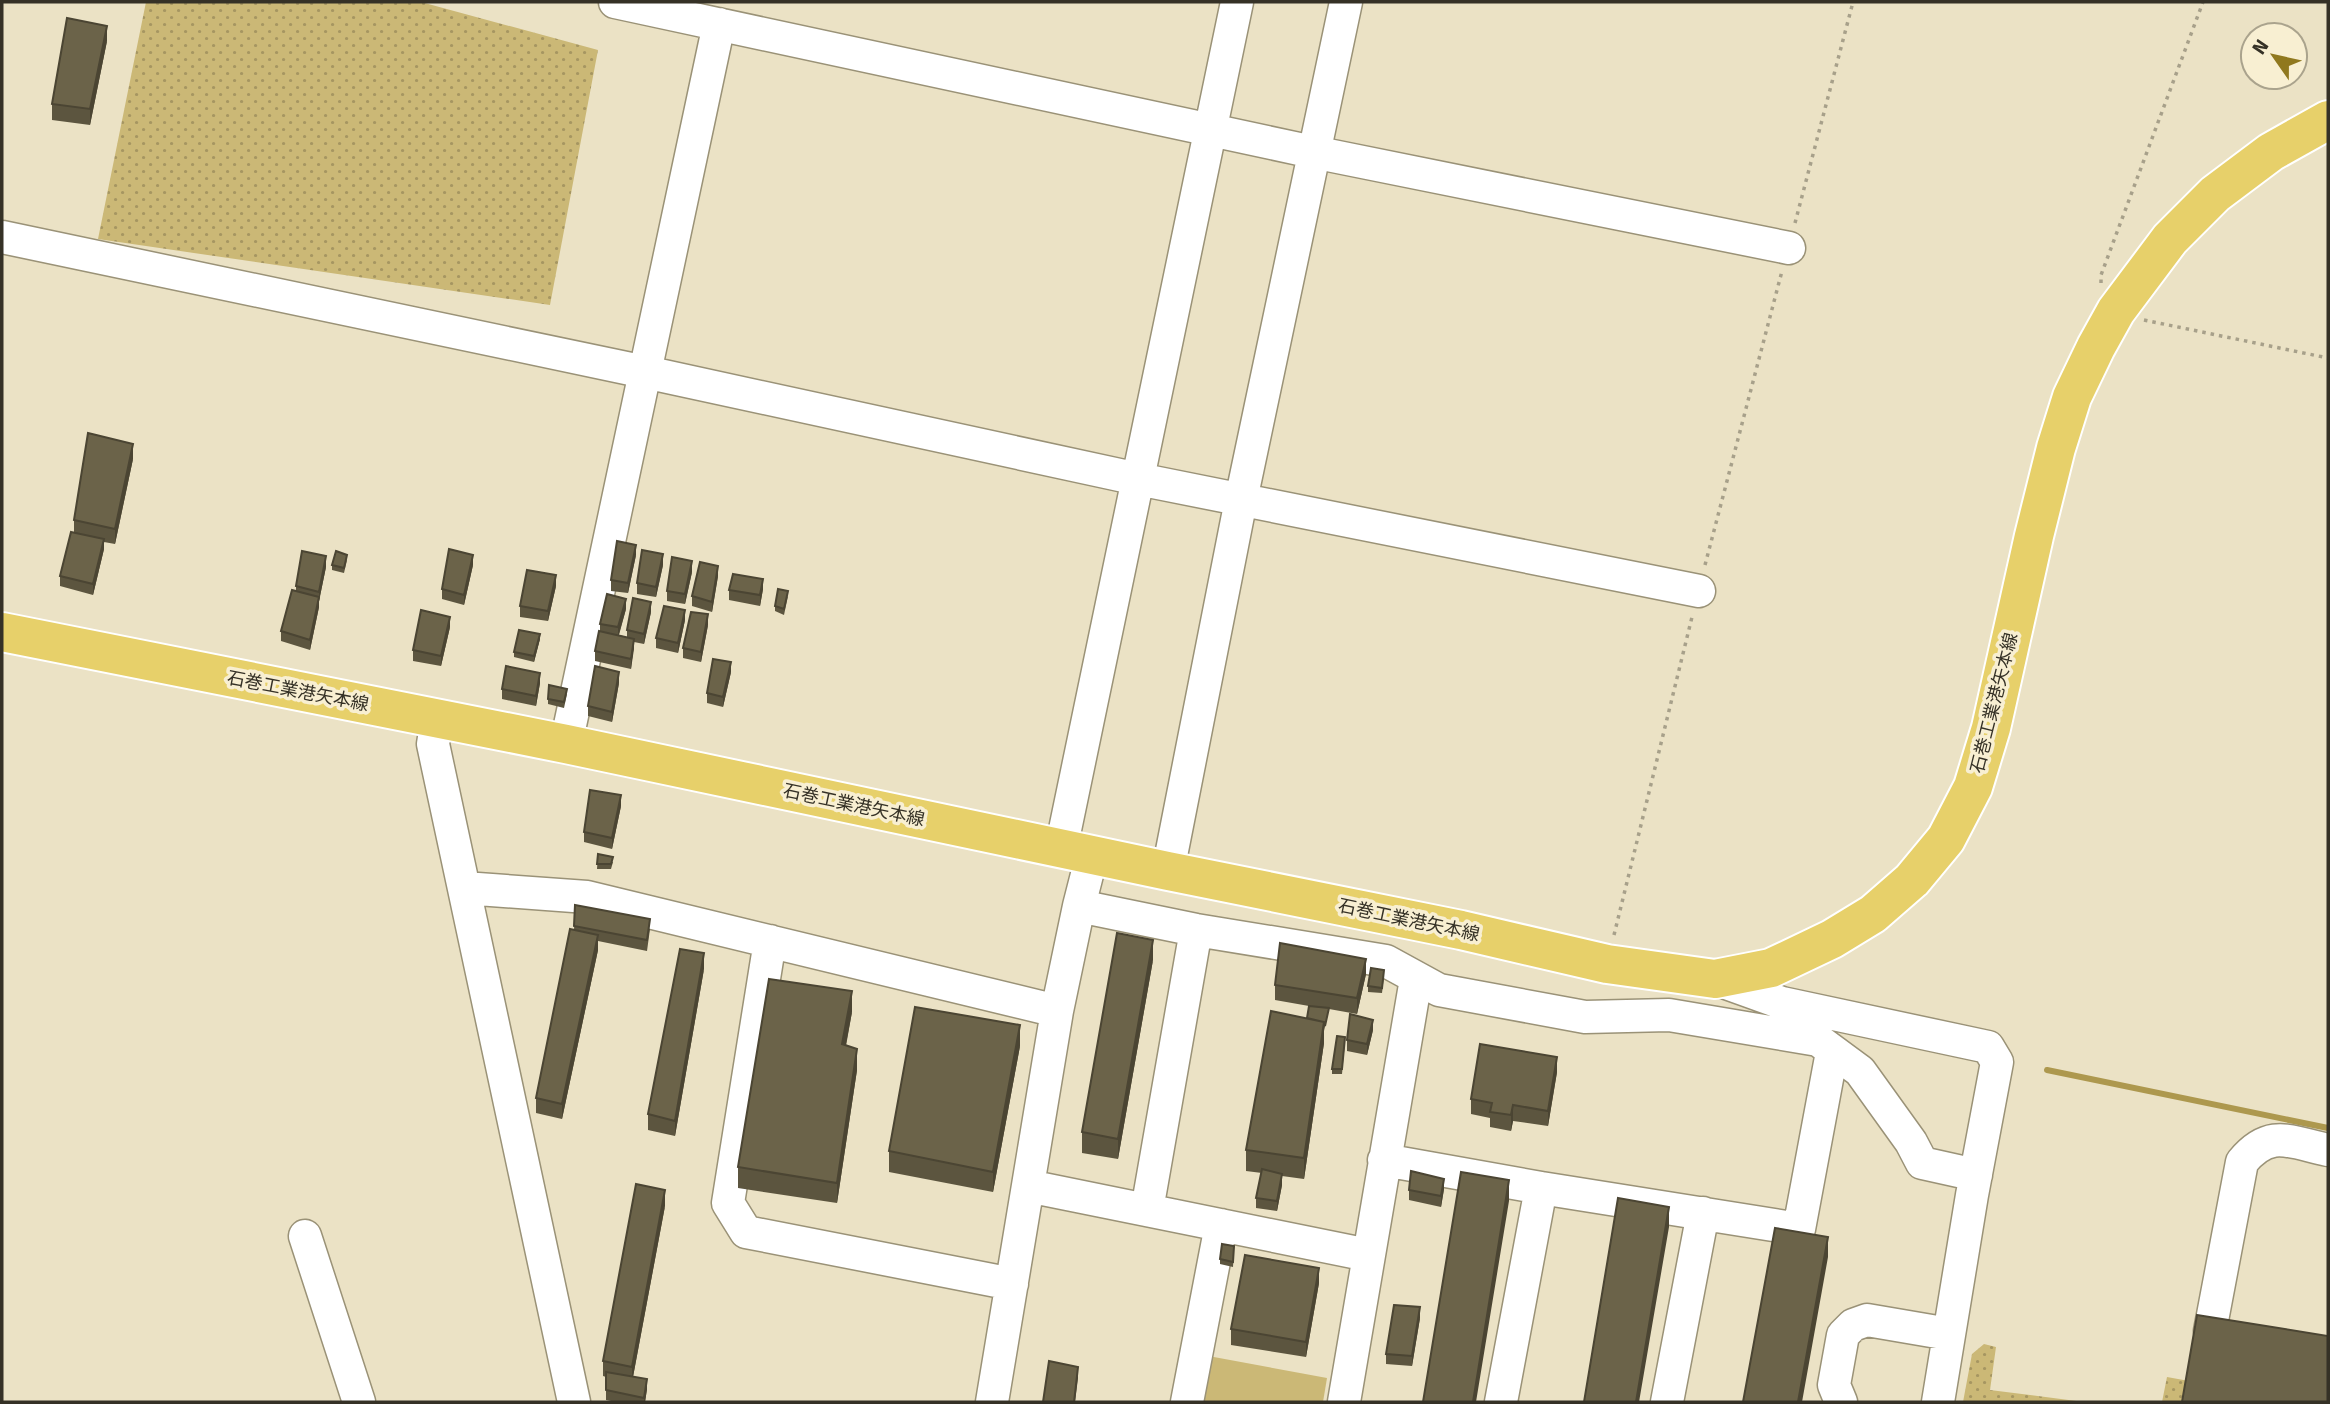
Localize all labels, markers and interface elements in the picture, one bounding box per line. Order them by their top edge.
north arrow [2239,21,2309,91]
text: N [2247,35,2274,59]
street label: 石巻工業港矢本線 [1966,630,2022,776]
street label: 石巻工業港矢本線 [225,666,371,716]
street label: 石巻工業港矢本線 [781,779,927,831]
street label: 石巻工業港矢本線 [1336,894,1482,946]

